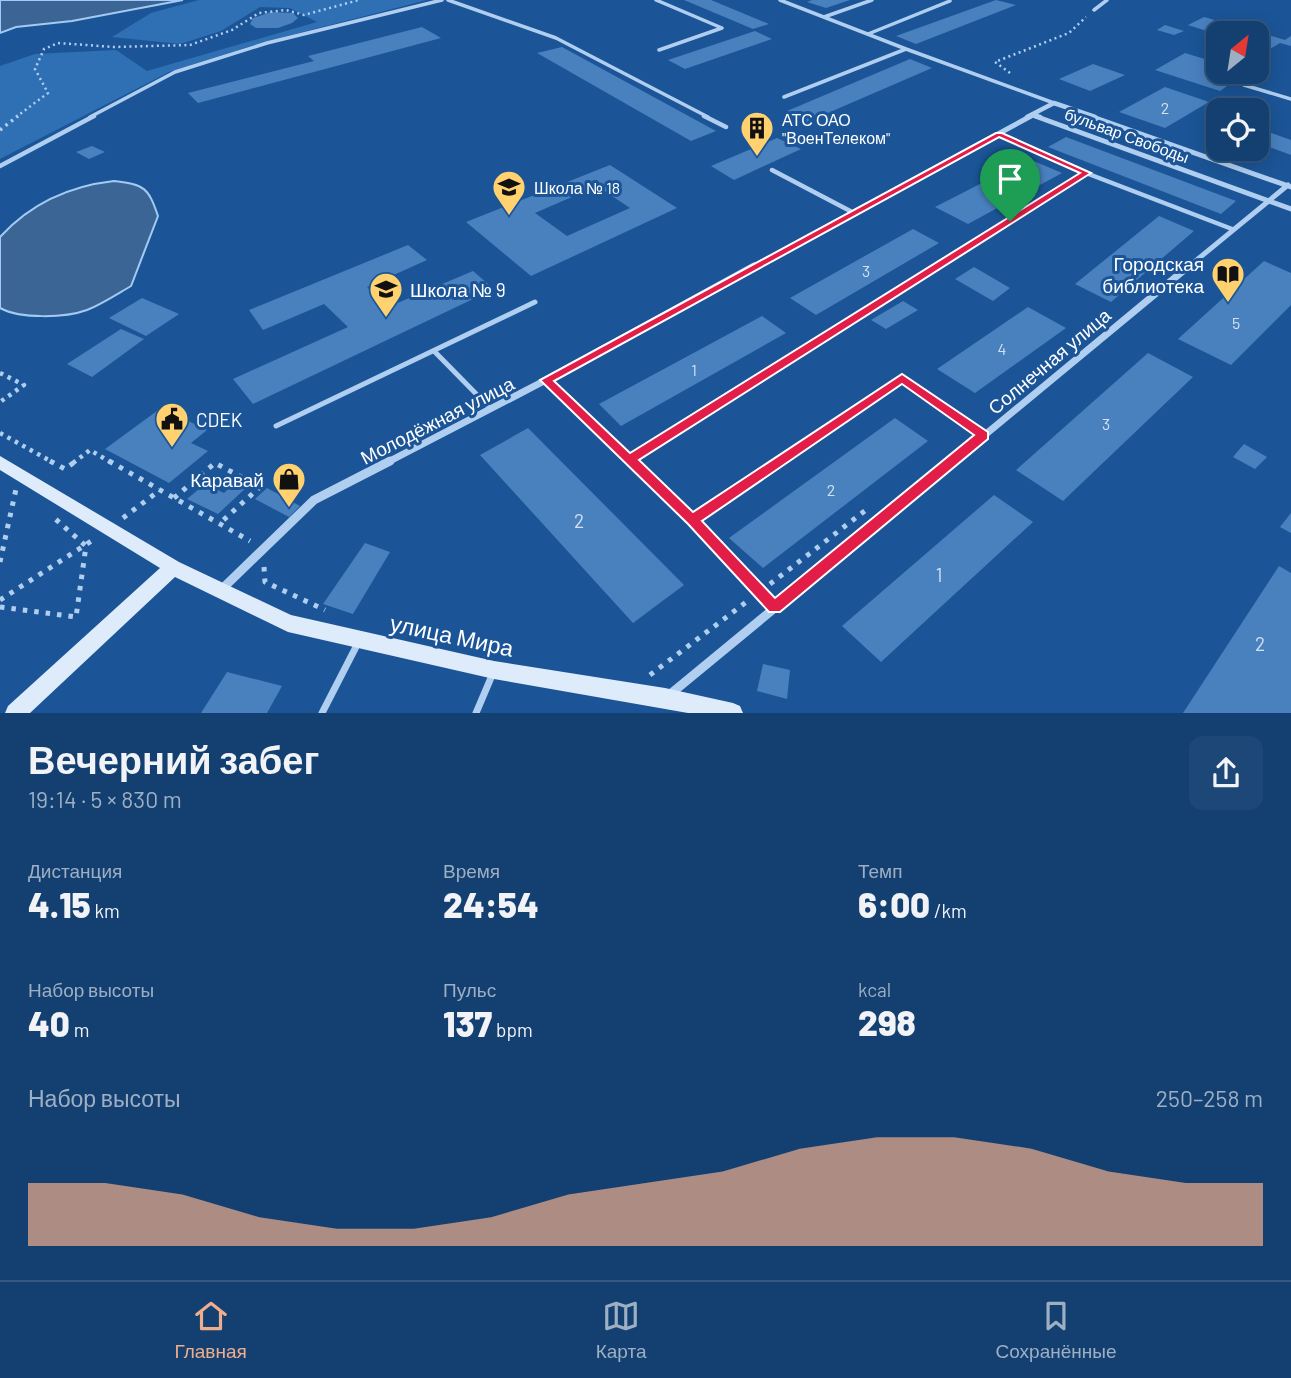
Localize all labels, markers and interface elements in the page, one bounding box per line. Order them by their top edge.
north arrow [1206,21,1269,84]
map controls [1206,21,1269,161]
house number: 2 [1161,98,1169,117]
button: locate [1206,98,1269,161]
street label: бульвар Свободы [1062,104,1192,166]
building icon: АТС ОАО "ВоенТелеком" [738,109,776,158]
place label: АТС ОАО "ВоенТелеком" [782,110,890,147]
pin [980,149,1040,221]
icon: arrive [991,160,1029,198]
school or university icon: Школа № 18 [490,168,528,217]
place label: Школа № 18 [534,178,620,197]
place label: Городская библиотека [1102,252,1204,297]
library icon: Городская библиотека [1209,255,1247,304]
house number: 3 [862,261,870,280]
school or university icon: Школа № 9 [367,270,405,319]
place label: Школа № 9 [410,278,506,301]
street label: Солнечная улица [983,303,1115,419]
house number: 5 [1232,313,1240,332]
house number: 4 [998,339,1006,358]
house number: 1 [691,360,697,379]
street label: Молодёжная улица [356,371,518,469]
public building icon: CDEK [153,400,191,449]
place label: CDEK [196,408,243,431]
house number: 3 [1102,414,1110,433]
shop icon: Каравай [270,460,308,509]
place label: Каравай [190,468,264,491]
house number: 2 [827,480,835,499]
house number: 2 [574,509,584,532]
house number: 1 [936,563,942,586]
street label: улица Мира [388,608,516,662]
house number: 2 [1255,632,1265,655]
text: Вечерний забег [28,736,319,782]
button: share [1189,736,1263,810]
text: 19:14 · 5 × 830 m [28,785,182,813]
text: Дистанция [28,859,122,882]
text: Время [443,859,500,882]
text: Темп [858,859,902,882]
text: 4.15 [28,883,91,925]
text: 24:54 [443,883,539,925]
text: 6:00 [858,883,930,925]
text: km [91,899,120,922]
text: /km [930,899,967,922]
text: Набор высоты [28,978,154,1001]
text: Пульс [443,978,496,1001]
text: kcal [858,978,891,1001]
text: 298 [858,1001,916,1043]
text: 40 [28,1002,70,1044]
text: 137 [443,1002,492,1044]
text: m [70,1018,89,1041]
text: bpm [492,1018,533,1041]
text: Набор высоты [28,1084,181,1112]
text: 250–258 m [1156,1084,1263,1112]
tab: Главная [174,1297,247,1363]
tab: Карта [596,1297,647,1363]
tab: Сохранённые [996,1297,1117,1363]

